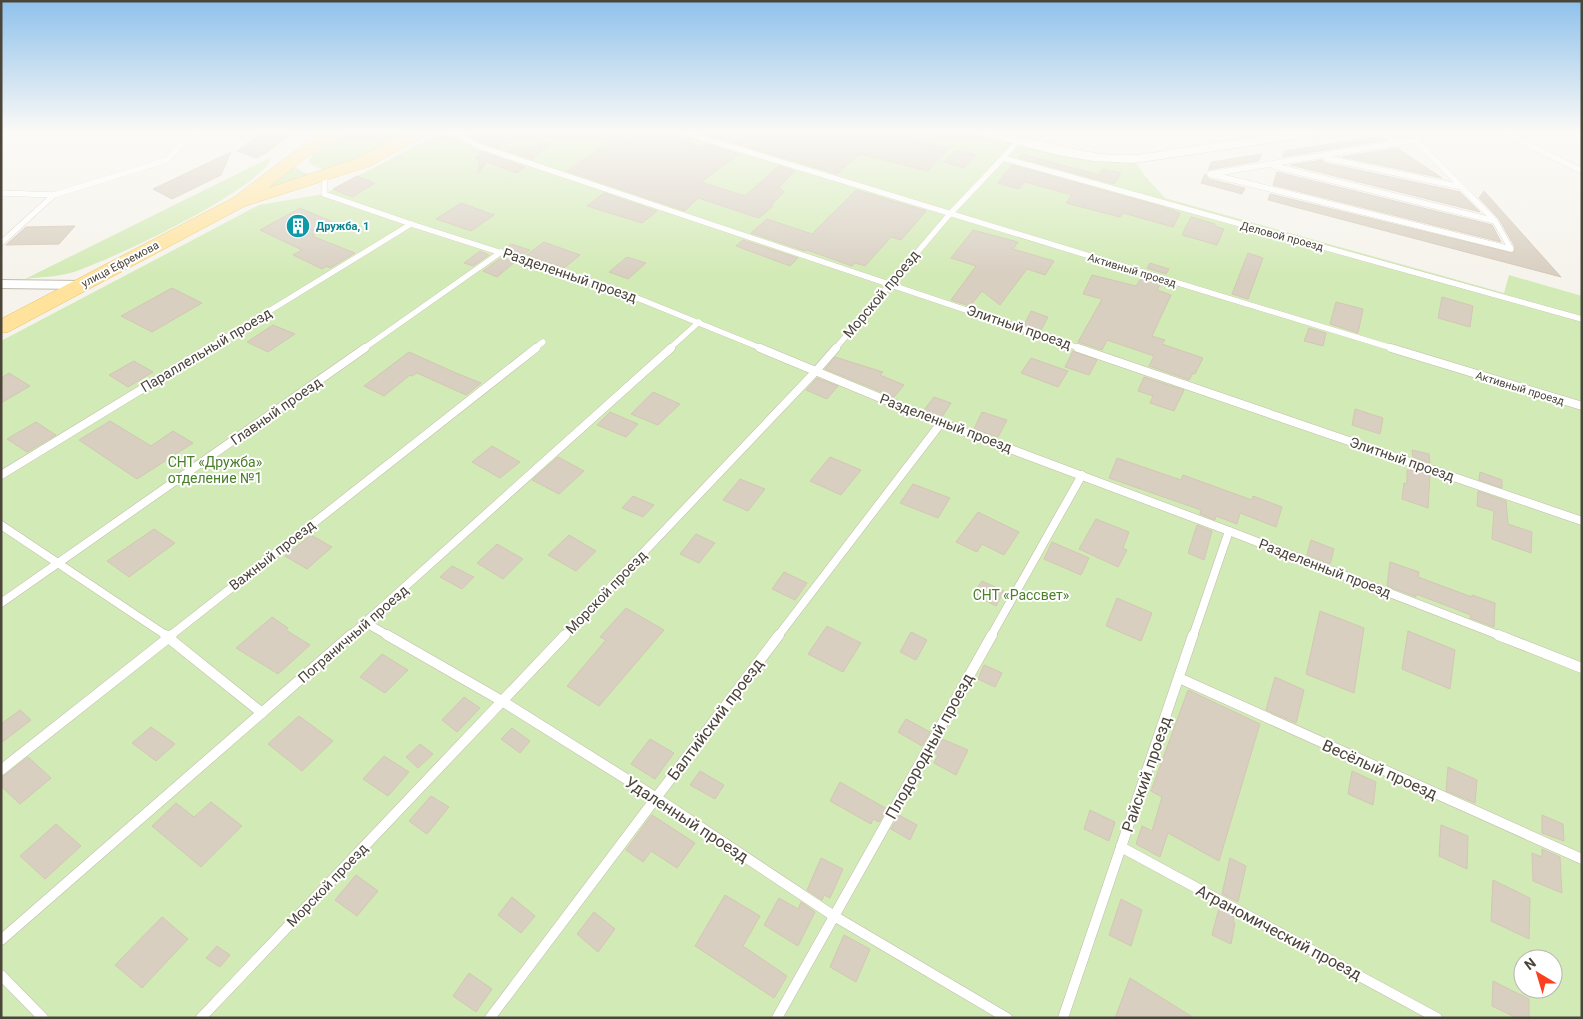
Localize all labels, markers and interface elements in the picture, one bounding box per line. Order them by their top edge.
building icon: Дружба, 1 [285,213,311,239]
street label: Деловой проезд [1239,219,1325,254]
place label: Дружба, 1 [316,220,369,233]
street label: улица Ефремова [79,239,161,290]
street label: Разделенный проезд [501,245,639,306]
street label: Морской проезд [840,247,923,341]
street label: Активный проезд [1086,251,1178,290]
street label: Элитный проезд [965,302,1074,353]
street label: Параллельный проезд [138,304,275,395]
street label: Активный проезд [1474,369,1566,408]
street label: Главный проезд [227,373,325,448]
street label: Разделенный проезд [878,390,1015,456]
street label: Элитный проезд [1348,434,1457,485]
park label: СНТ «Дружба» отделение №1 [168,454,263,486]
street label: Важный проезд [226,516,319,593]
street label: Разделенный проезд [1257,535,1394,601]
street label: Морской проезд [562,547,650,637]
street label: Пограничный проезд [295,582,412,686]
park label: СНТ «Рассвет» [973,587,1070,603]
street label: Балтийский проезд [663,655,768,784]
street label: Плодородный проезд [881,670,978,822]
street label: Райский проезд [1118,714,1175,834]
street label: Весёлый проезд [1319,736,1441,803]
street label: Удаленный проезд [622,772,752,867]
street label: Морской проезд [283,840,371,930]
street label: Аграномический проезд [1193,881,1365,984]
north arrow [1513,949,1563,999]
text: N [1521,954,1539,973]

